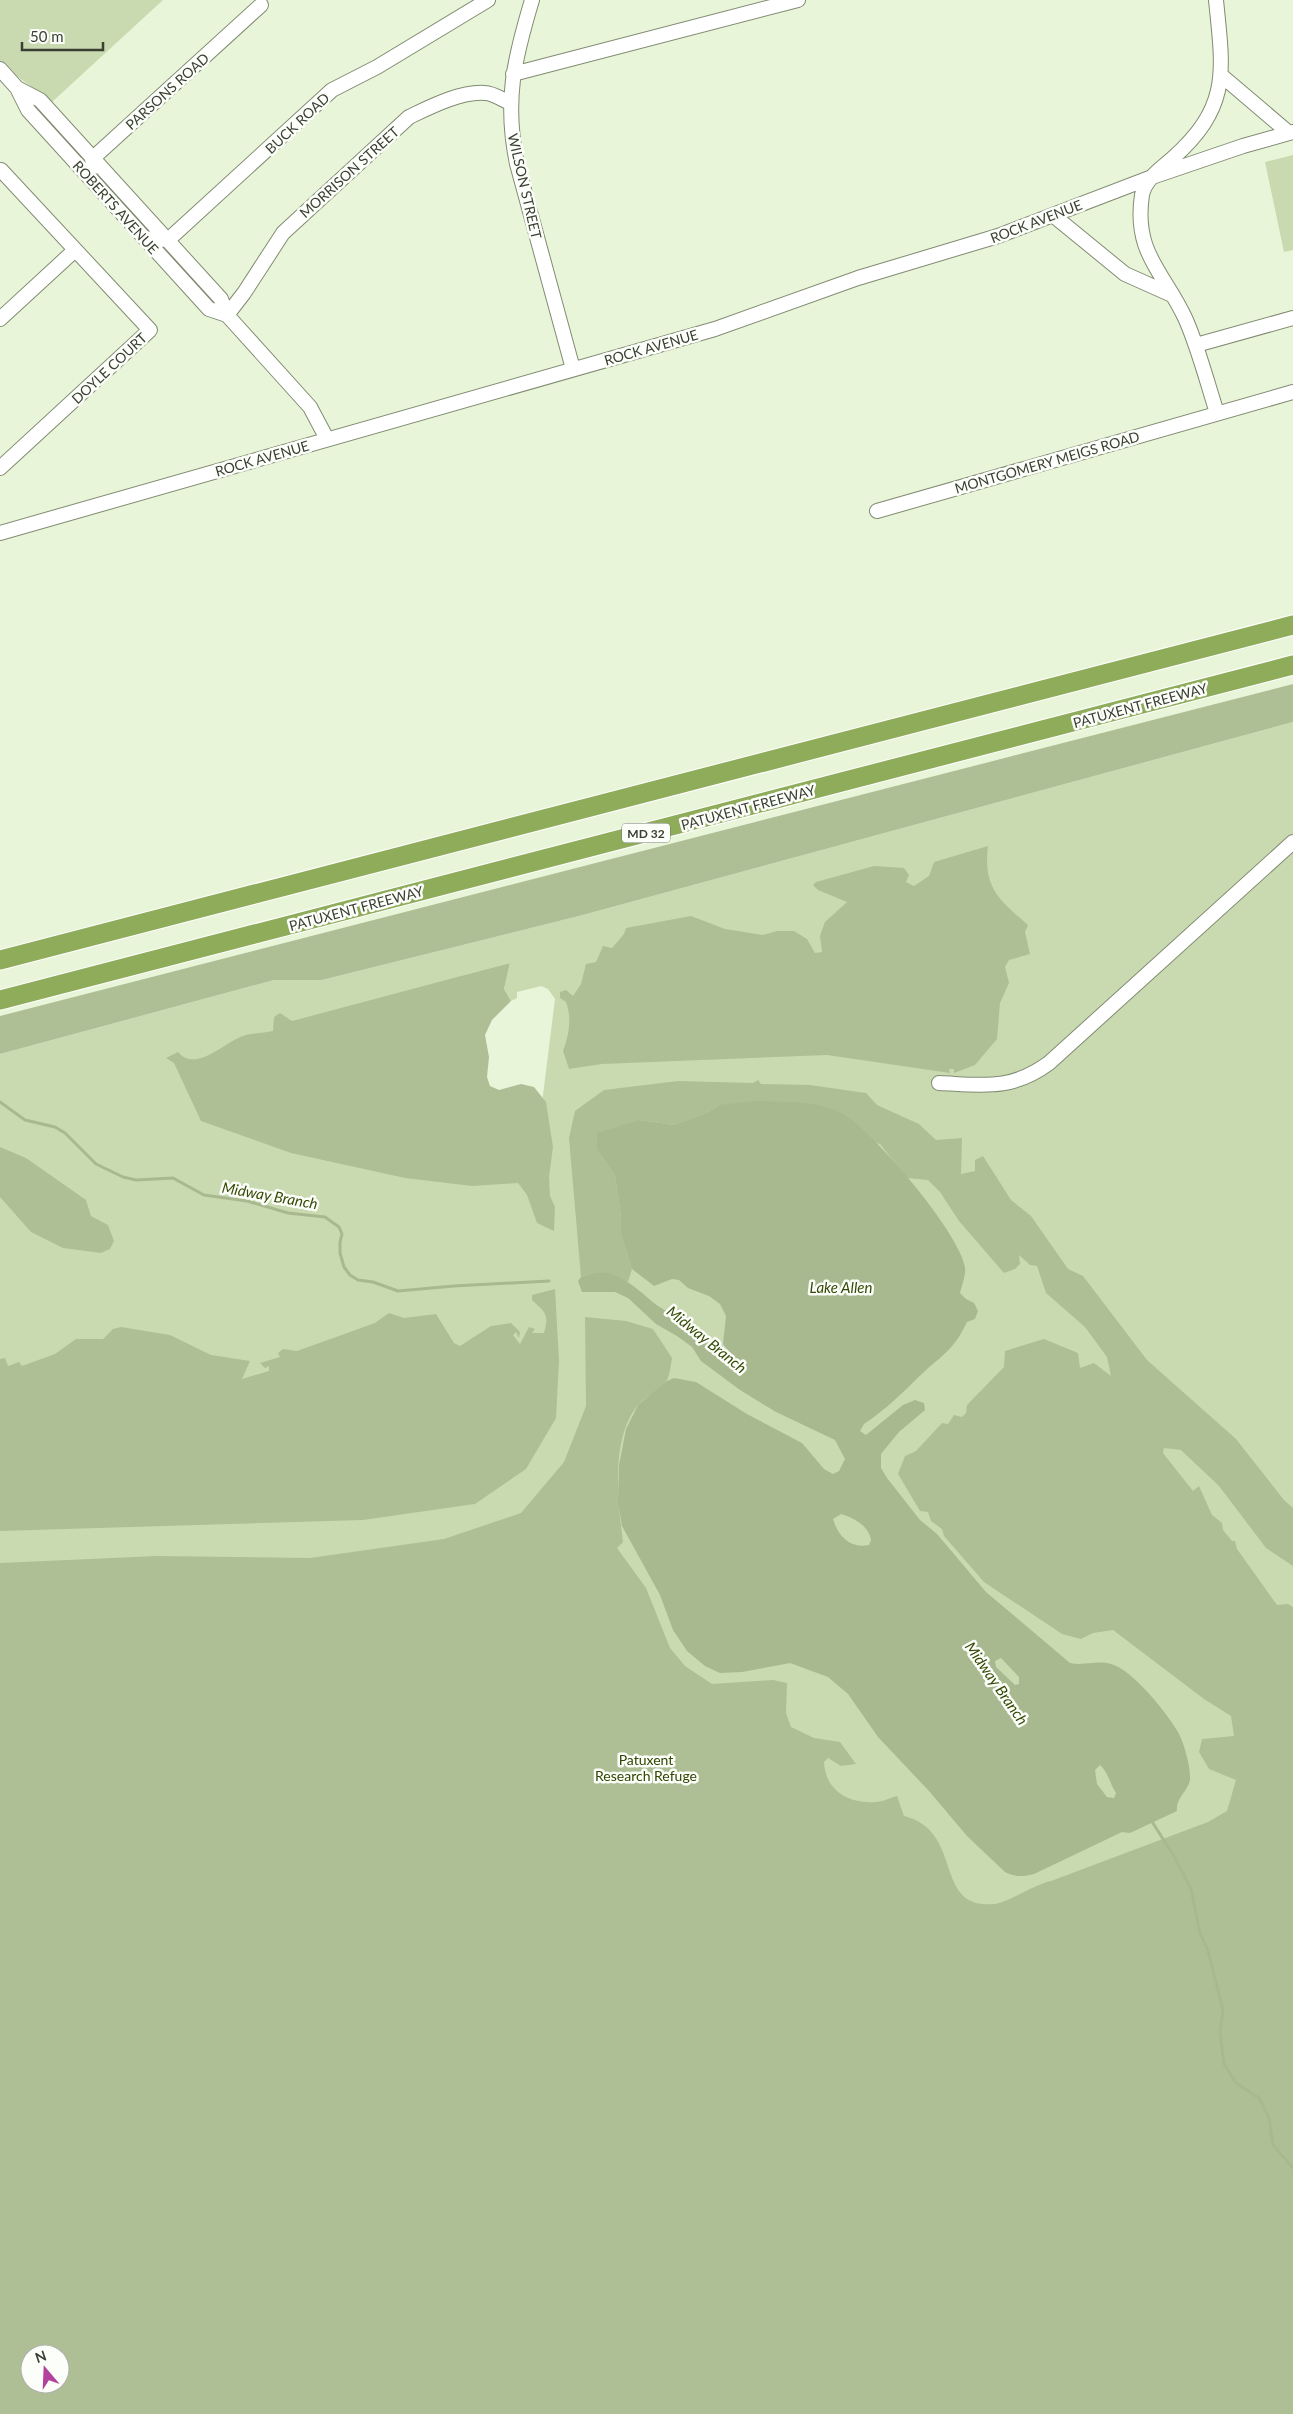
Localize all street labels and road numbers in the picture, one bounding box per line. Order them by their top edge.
street label: PARSONS ROAD [122,49,212,133]
street label: BUCK ROAD [261,89,333,157]
street label: MORRISON STREET [296,122,403,221]
street label: WILSON STREET [505,132,546,241]
street label: ROBERTS AVENUE [70,157,162,257]
street label: ROCK AVENUE [988,196,1084,246]
street label: ROCK AVENUE [602,325,700,369]
street label: DOYLE COURT [68,328,151,407]
street label: MONTGOMERY MEIGS ROAD [953,427,1141,497]
street label: ROCK AVENUE [213,436,311,480]
street label: PATUXENT FREEWAY [1071,679,1209,731]
street label: PATUXENT FREEWAY [679,781,817,833]
road number: MD 32 [622,824,670,842]
street label: PATUXENT FREEWAY [287,882,425,934]

